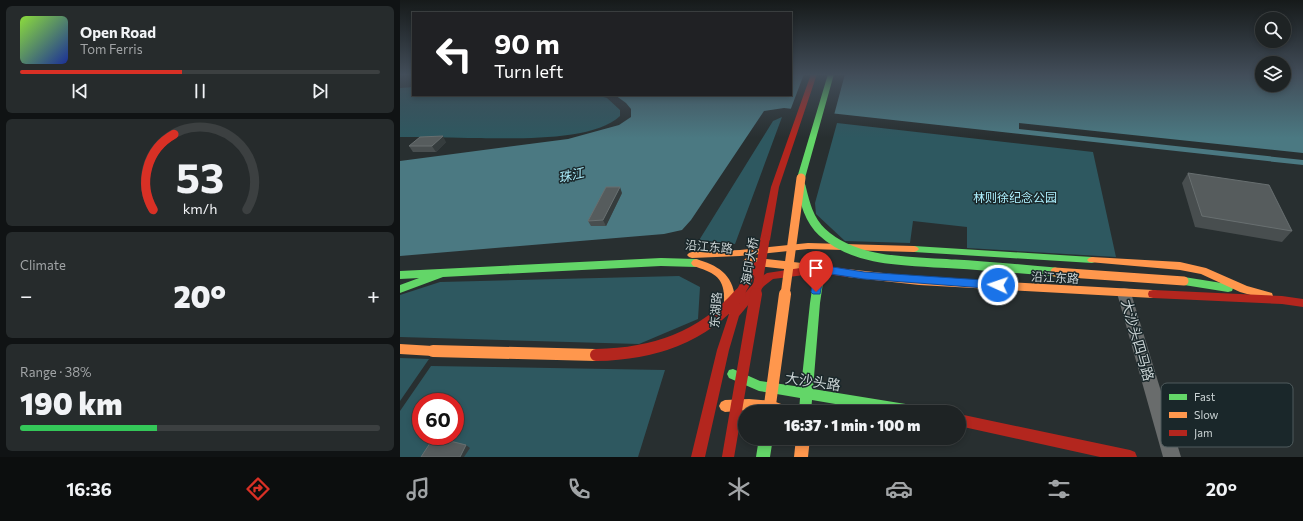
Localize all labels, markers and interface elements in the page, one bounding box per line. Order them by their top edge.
map controls [1255,12,1291,92]
button: search [1255,12,1291,48]
text: Open Road [80,23,156,41]
text: 90 m [494,26,560,60]
icon: left [428,28,480,80]
text: Tom Ferris [80,41,143,57]
button: layers [1255,56,1291,92]
text: Turn left [494,60,563,82]
icon: previous [69,80,91,102]
icon: pause [189,80,211,102]
icon: next [309,80,331,102]
text: 53 [176,151,224,202]
water label: 珠江 [557,164,587,186]
park label: 林则徐纪念公园 [973,190,1057,204]
text: km/h [183,199,217,217]
street label: 海印大桥 [738,236,760,286]
street label: 沿江东路 [684,237,734,255]
pin [799,251,833,292]
text: Climate [20,257,66,273]
icon: arrive [805,257,827,279]
position arrow [977,264,1019,306]
street label: 沿江东路 [1031,269,1079,285]
text: 20° [173,277,226,314]
text: − [20,282,33,309]
text: + [367,282,380,309]
street label: 东湖路 [707,292,723,328]
street label: 大沙头四马路 [1118,297,1158,383]
text: Range · 38% [20,364,92,380]
street label: 大沙头路 [784,369,842,393]
legend [1161,383,1293,447]
text: 190 km [20,384,122,421]
text: Fast [1194,390,1216,403]
speed limit sign: 60 [412,393,464,445]
text: Slow [1194,408,1219,421]
text: 16:37 · 1 min · 100 m [784,416,920,434]
text: Jam [1194,426,1213,440]
icon: directions [244,475,272,503]
icon: music [404,475,432,503]
icon: phone [565,475,593,503]
icon: climate [725,475,753,503]
icon: car [885,475,913,503]
icon: filters [1045,475,1073,503]
text: 16:36 [66,478,112,500]
text: 20° [1206,478,1237,500]

